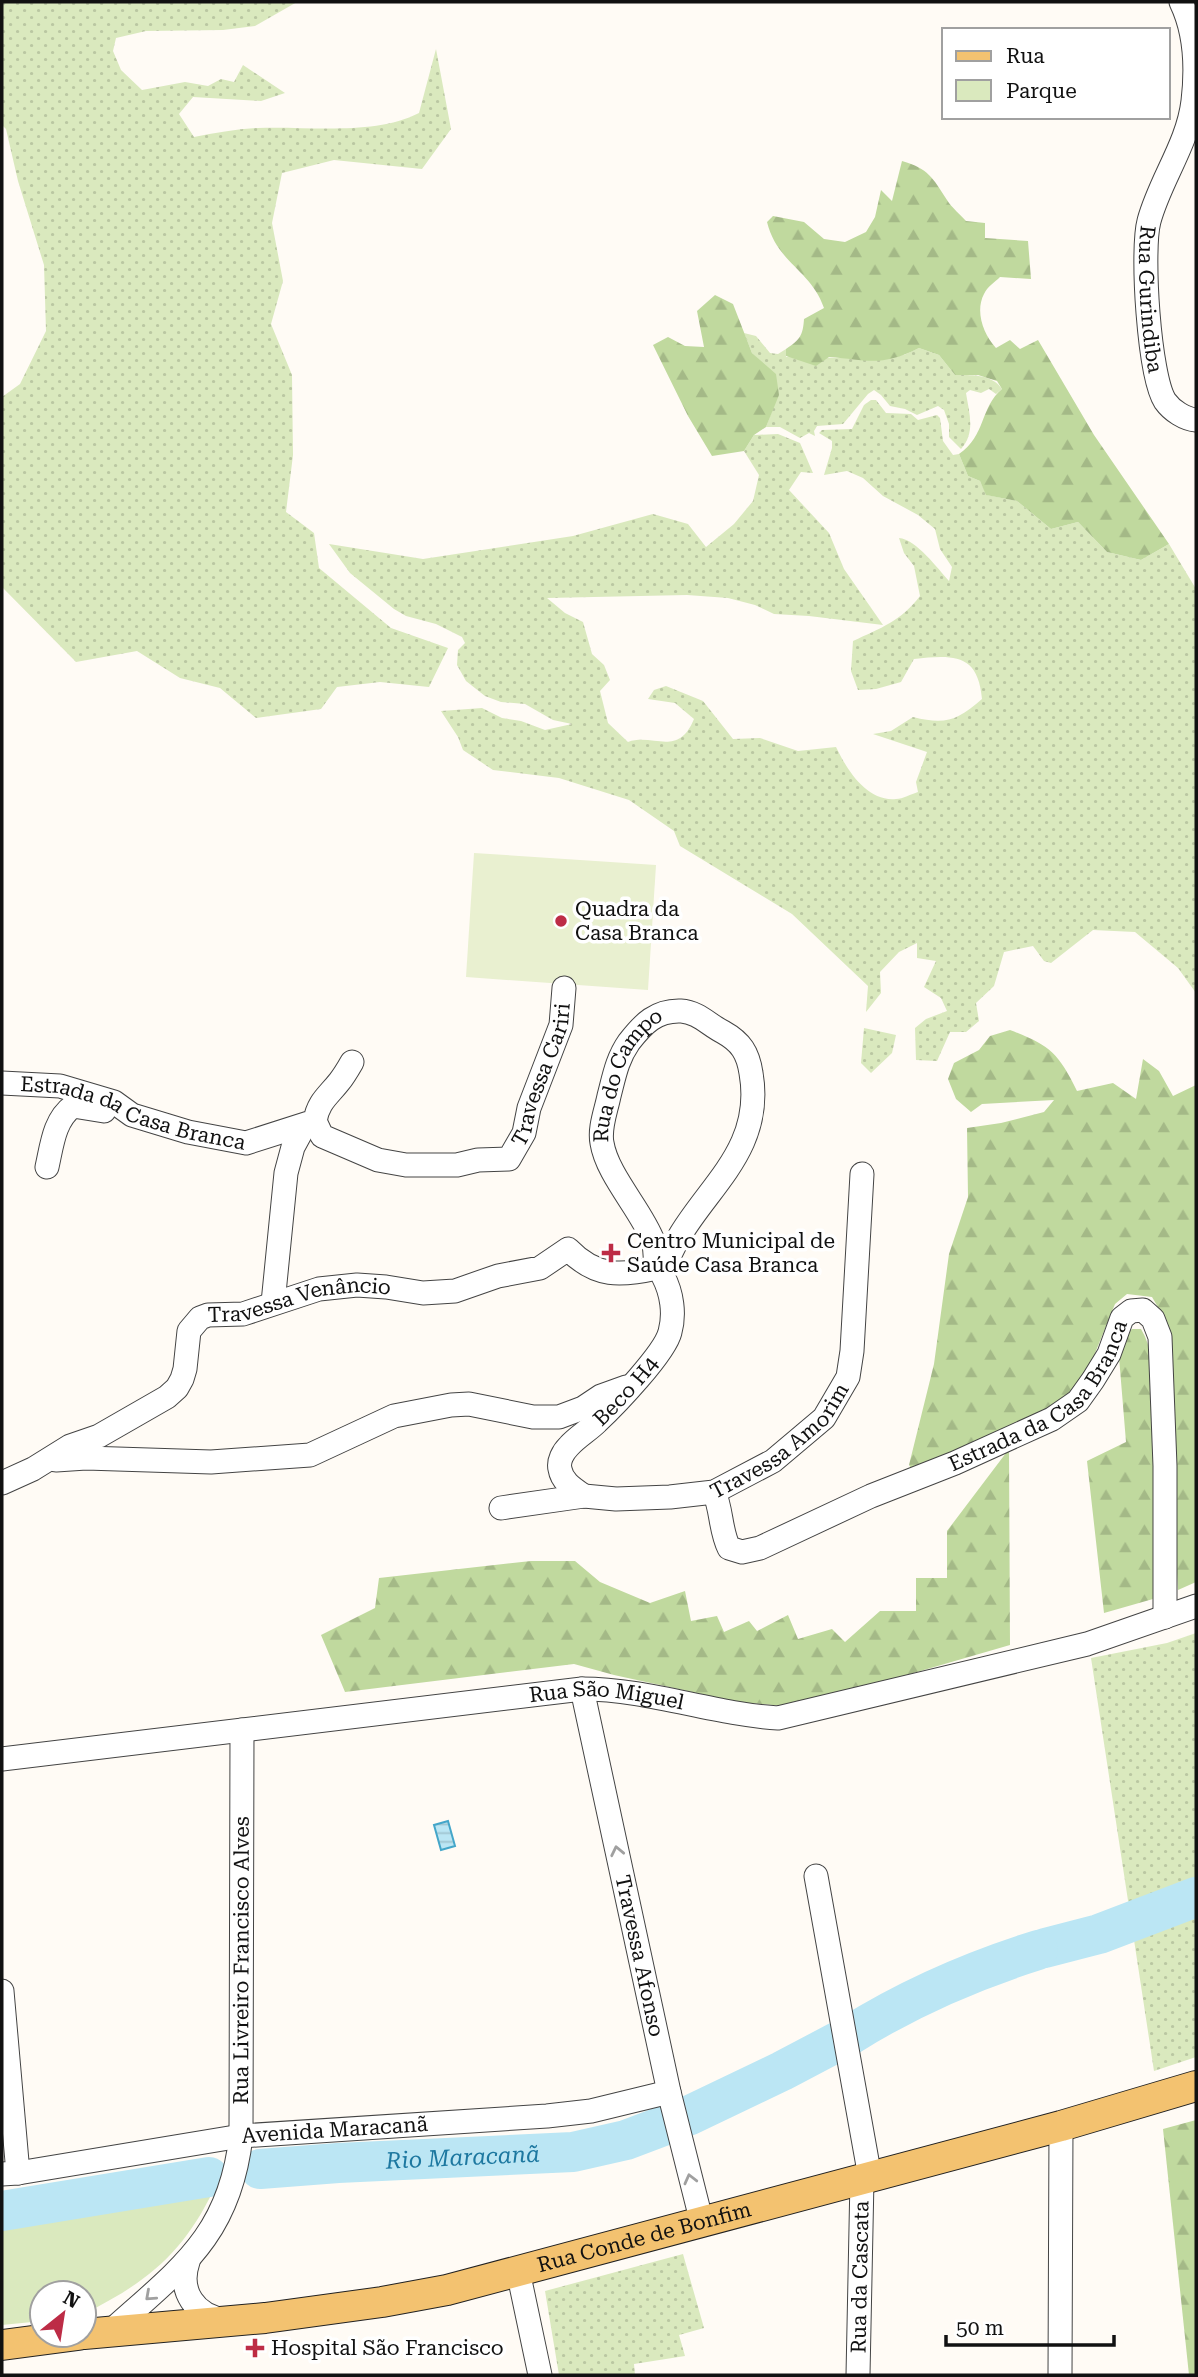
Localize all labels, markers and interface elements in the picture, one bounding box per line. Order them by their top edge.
legend [942,28,1170,119]
text: Rua [1006,44,1045,68]
text: Parque [1006,79,1077,103]
street label: Rua Gurindiba [1134,224,1168,376]
place label: Quadra da Casa Branca [575,897,699,945]
marker: Quadra da Casa Branca [553,913,569,929]
street label: Travessa Cariri [507,1002,575,1151]
street label: Rua do Campo [589,1003,666,1142]
street label: Estrada da Casa Branca [20,1072,248,1155]
place label: Centro Municipal de Saúde Casa Branca [627,1229,835,1277]
marker: Centro Municipal de Saúde Casa Branca [601,1243,621,1263]
street label: Travessa Venâncio [207,1273,392,1327]
street label: Estrada da Casa Branca [945,1316,1132,1476]
street label: Beco H4 [588,1352,664,1431]
street label: Travessa Amorim [706,1379,854,1504]
street label: Rua São Miguel [528,1677,687,1715]
street label: Rua Livreiro Francisco Alves [229,1816,254,2104]
one-way arrow [611,1845,625,1857]
street label: Travessa Afonso [610,1873,669,2039]
street label: Avenida Maracanã [241,2112,429,2148]
water label: Rio Maracanã [384,2141,540,2175]
one-way arrow [684,2173,698,2185]
street label: Rua Conde de Bonfim [535,2197,754,2277]
street label: Rua da Cascata [846,2200,874,2354]
north arrow [28,2279,98,2349]
text: N [59,2286,84,2314]
one-way arrow [145,2288,158,2300]
scale bar [946,2304,1114,2348]
text: 50 m [956,2316,1004,2340]
place label: Hospital São Francisco [271,2336,504,2360]
marker: Hospital São Francisco [245,2338,265,2358]

